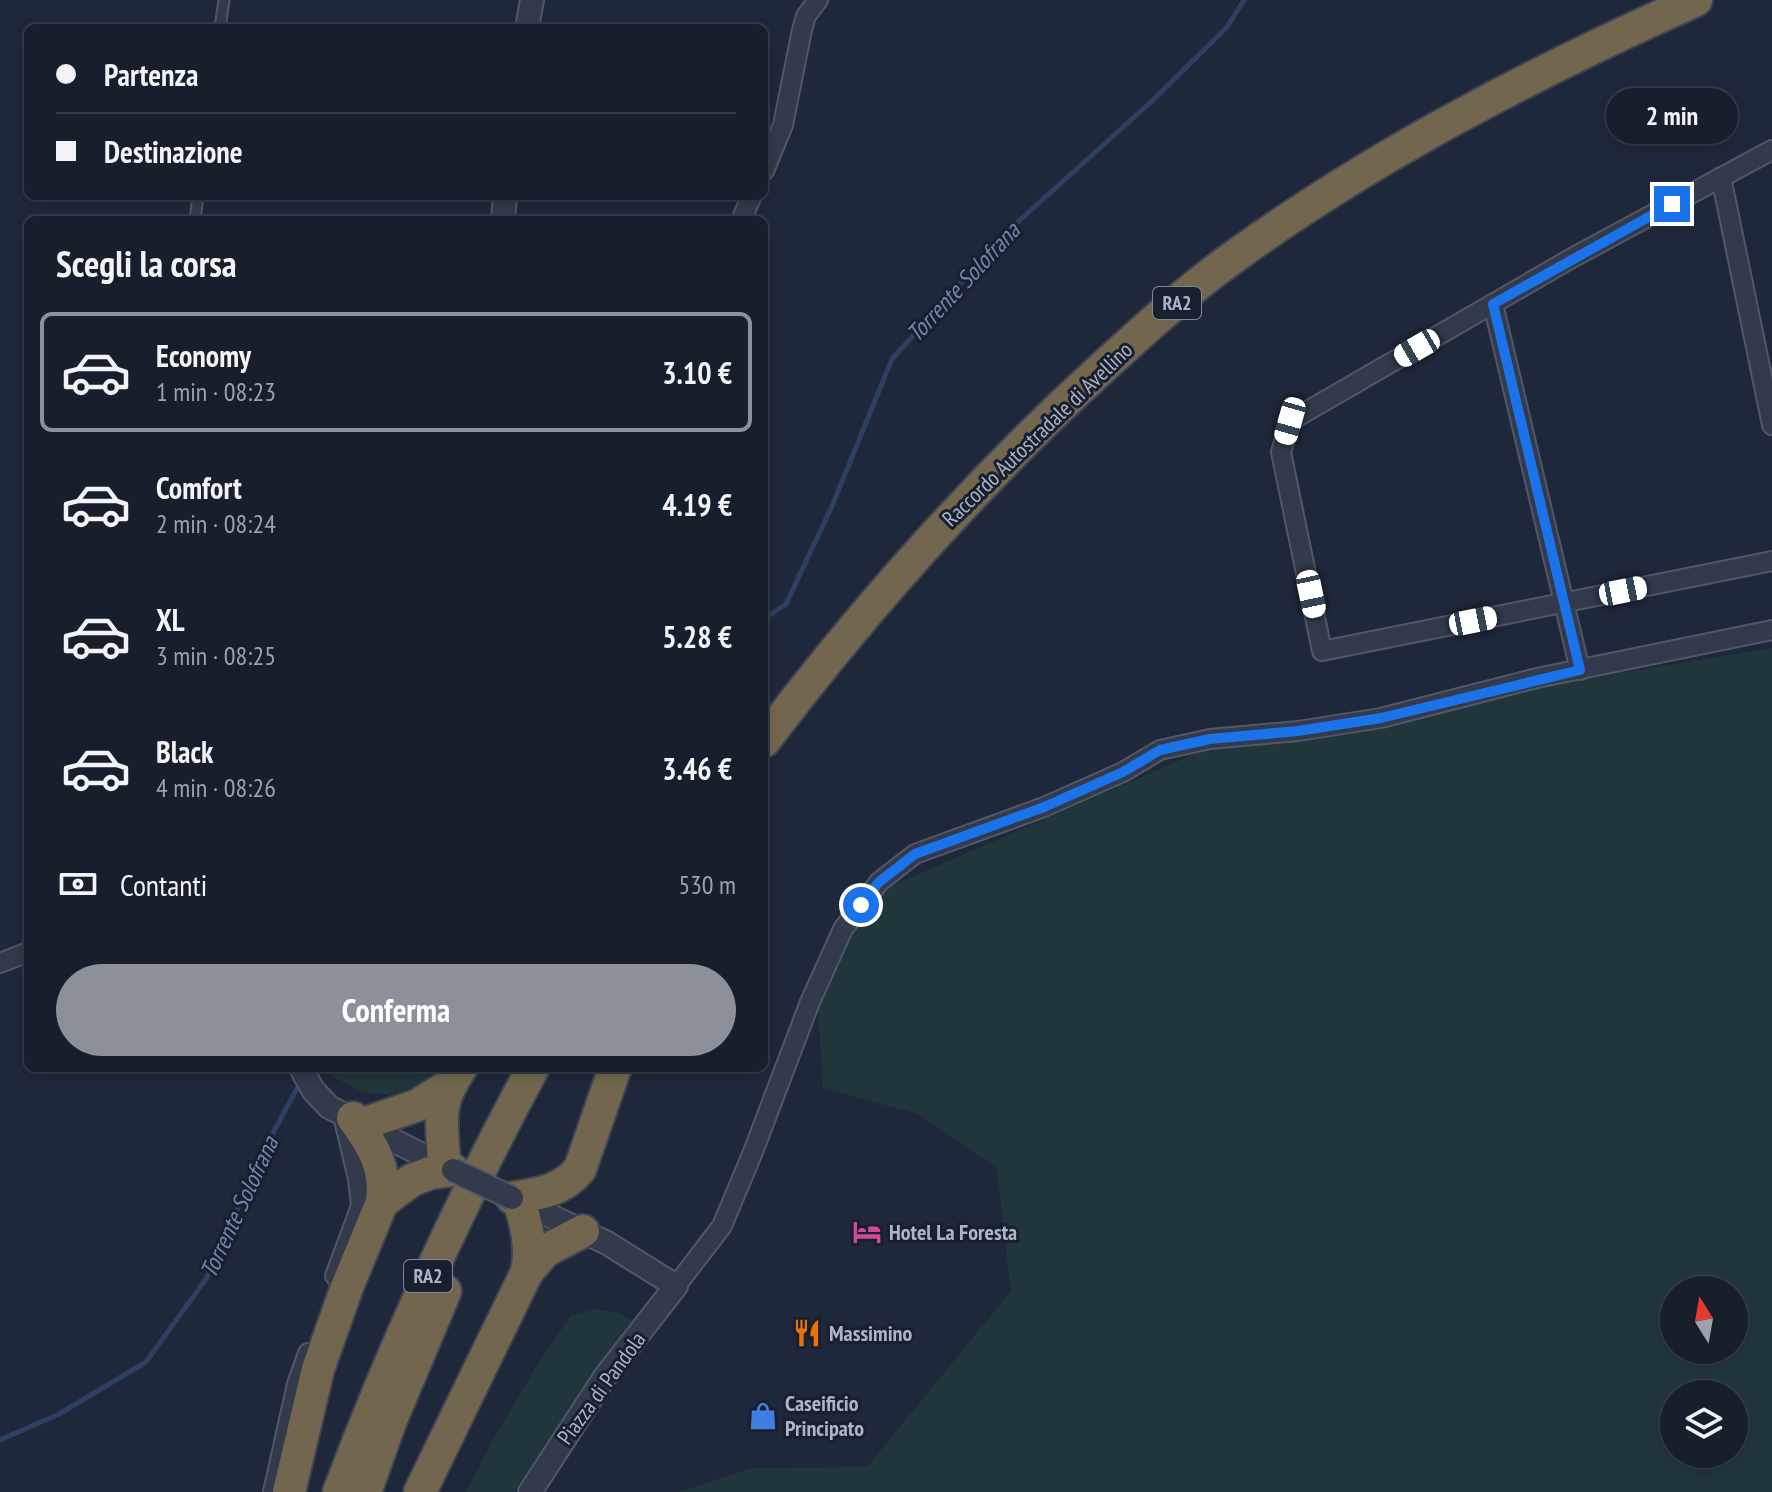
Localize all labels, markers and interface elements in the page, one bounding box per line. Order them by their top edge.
text: Partenza [104,55,198,94]
callout: 2 min [1606,88,1738,144]
text: 2 min [1646,99,1698,132]
text: Destinazione [104,132,243,171]
route end [1654,186,1690,222]
water label: Torrente Solofrana [900,215,1027,348]
text: Scegli la corsa [56,240,237,287]
road number: RA2 [1153,287,1201,319]
car [1390,326,1444,370]
icon: car [60,336,132,408]
text: Economy [156,336,251,375]
street label: Raccordo Autostradale di Avellino [936,336,1138,532]
text: 3.10 € [662,353,732,392]
text: 1 min · 08:23 [156,375,276,408]
car [1272,395,1308,447]
icon: car [60,468,132,540]
text: Comfort [156,468,242,507]
text: 4.19 € [662,485,732,524]
text: 2 min · 08:24 [156,507,276,540]
car [1294,568,1328,620]
car [1597,575,1649,607]
icon: car [60,600,132,672]
text: XL [156,600,185,639]
car [1447,605,1499,637]
text: 5.28 € [662,617,732,656]
text: 3 min · 08:25 [156,639,276,672]
icon: car [60,732,132,804]
text: Black [156,732,213,771]
text: 3.46 € [662,749,732,788]
text: 4 min · 08:26 [156,771,276,804]
icon: cash [56,862,100,906]
text: Contanti [120,865,207,904]
text: 530 m [678,868,736,901]
route start [843,887,879,923]
button: Conferma [56,964,736,1056]
water label: Torrente Solofrana [193,1130,286,1283]
hotel icon: Hotel La Foresta [852,1217,882,1247]
place label: Hotel La Foresta [889,1218,1017,1246]
road number: RA2 [404,1260,452,1292]
north arrow [1660,1276,1748,1364]
map controls [1660,1276,1748,1468]
restaurant icon: Massimino [792,1318,822,1348]
place label: Massimino [829,1319,912,1347]
street label: Piazza di Pandola [551,1326,651,1450]
button: layers [1660,1380,1748,1468]
place label: Caseificio Principato [785,1389,864,1442]
shop icon: Caseificio Principato [748,1401,778,1431]

